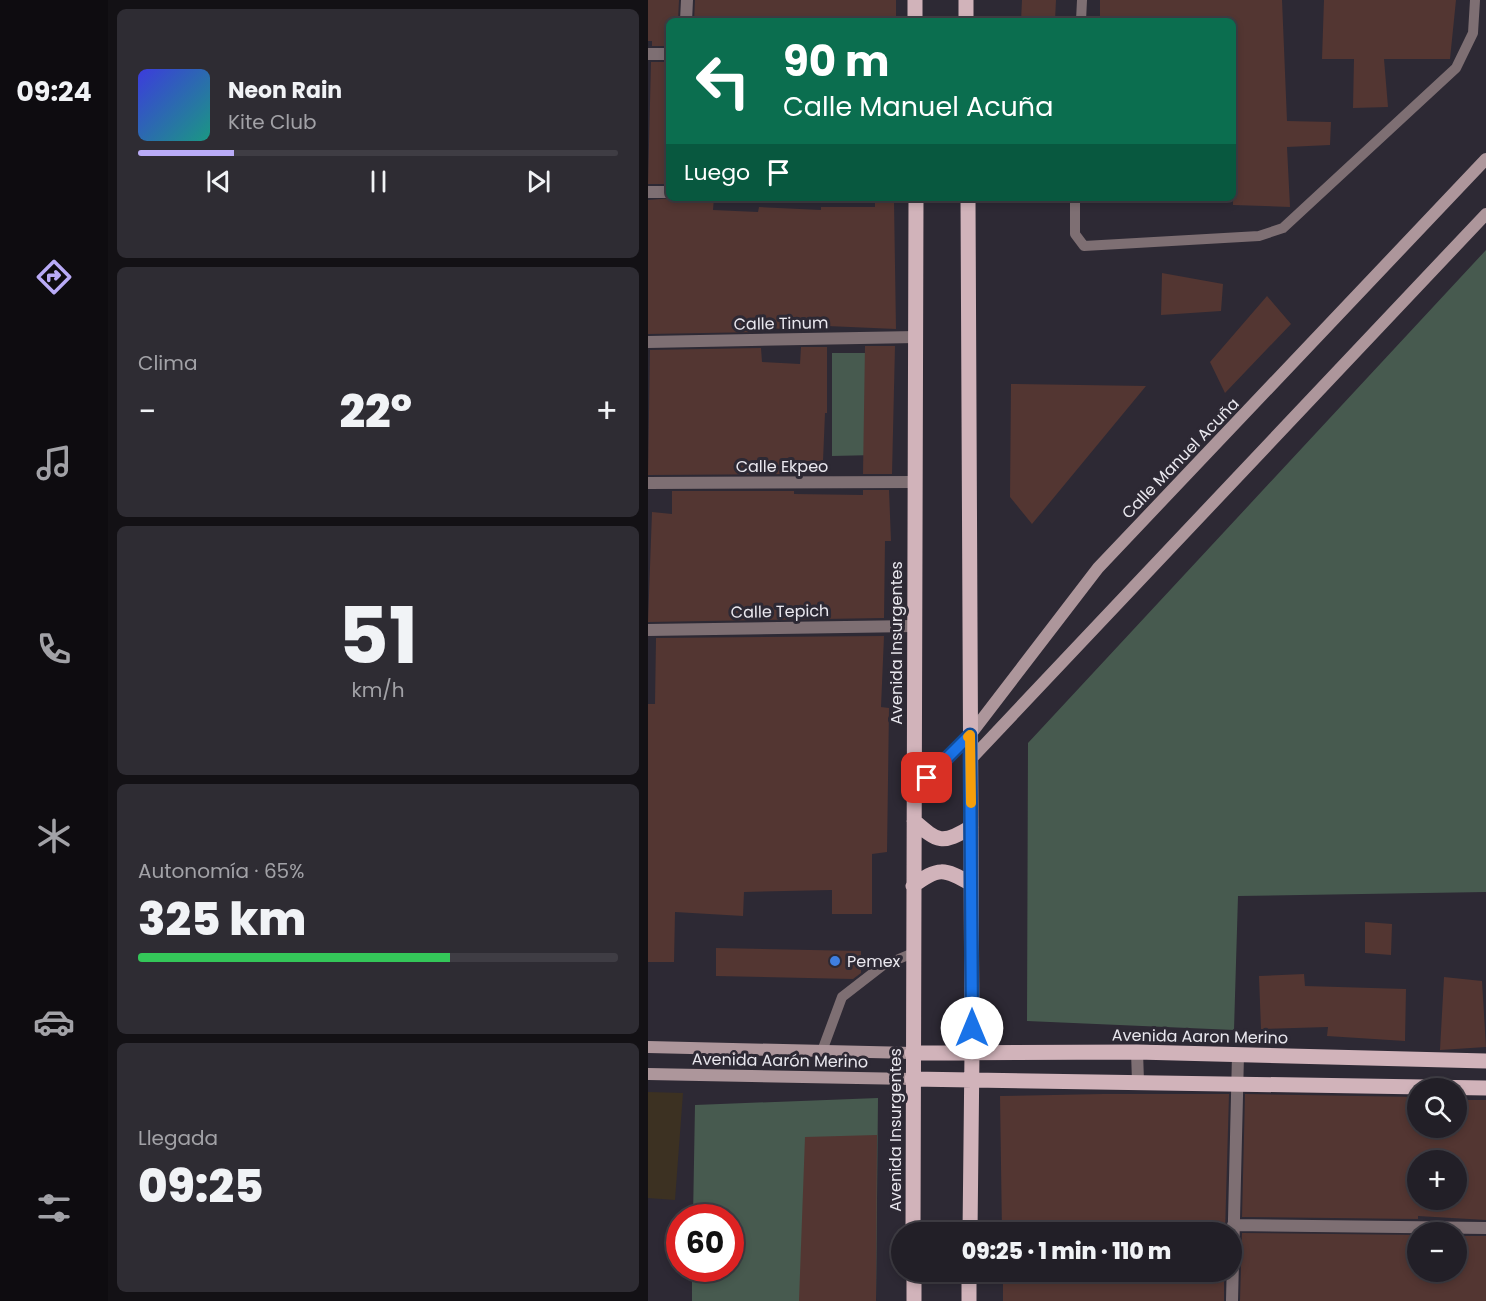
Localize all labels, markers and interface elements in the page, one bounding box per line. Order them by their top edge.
text: 90 m [783,32,890,91]
icon: left [684,42,762,120]
text: 09:24 [16,73,92,110]
text: Neon Rain [228,75,342,106]
text: Calle Manuel Acuña [783,88,1053,125]
text: Kite Club [228,108,317,136]
icon: arrive [762,156,795,189]
text: Luego [684,157,750,188]
icon: previous [202,165,235,198]
icon: pause [362,165,395,198]
icon: next [522,165,555,198]
icon: directions [33,256,75,298]
street label: Calle Tinum [733,311,829,336]
text: Clima [138,349,197,377]
text: 22° [339,380,412,443]
text: − [138,388,156,435]
text: + [595,388,618,435]
street label: Calle Manuel Acuña [1116,393,1244,524]
icon: music [33,442,75,484]
street label: Calle Ekpeo [736,455,828,478]
street label: Avenida Insurgentes [885,561,908,725]
text: 51 [338,581,418,690]
street label: Calle Tepich [731,599,829,624]
icon: phone [33,628,75,670]
text: km/h [351,676,405,704]
pin [901,752,952,803]
icon: arrive [910,761,943,794]
icon: climate [33,815,75,857]
text: Autonomía · 65% [138,857,304,885]
text: 325 km [138,888,306,951]
place label: Pemex [847,950,901,973]
marker: Pemex [828,954,842,968]
position arrow [940,996,1004,1060]
icon: car [33,1001,75,1043]
street label: Avenida Aaron Merino [1112,1023,1288,1050]
street label: Avenida Aarón Merino [692,1047,868,1074]
street label: Avenida Insurgentes [884,1048,907,1212]
map controls [1407,1078,1467,1282]
button: search [1407,1078,1467,1138]
text: Llegada [138,1124,218,1152]
button: + [1407,1150,1467,1210]
text: 09:25 [138,1155,264,1218]
icon: filters [33,1187,75,1229]
speed limit sign: 60 [666,1204,744,1282]
button: − [1407,1222,1467,1282]
text: 09:25 · 1 min · 110 m [962,1236,1171,1267]

